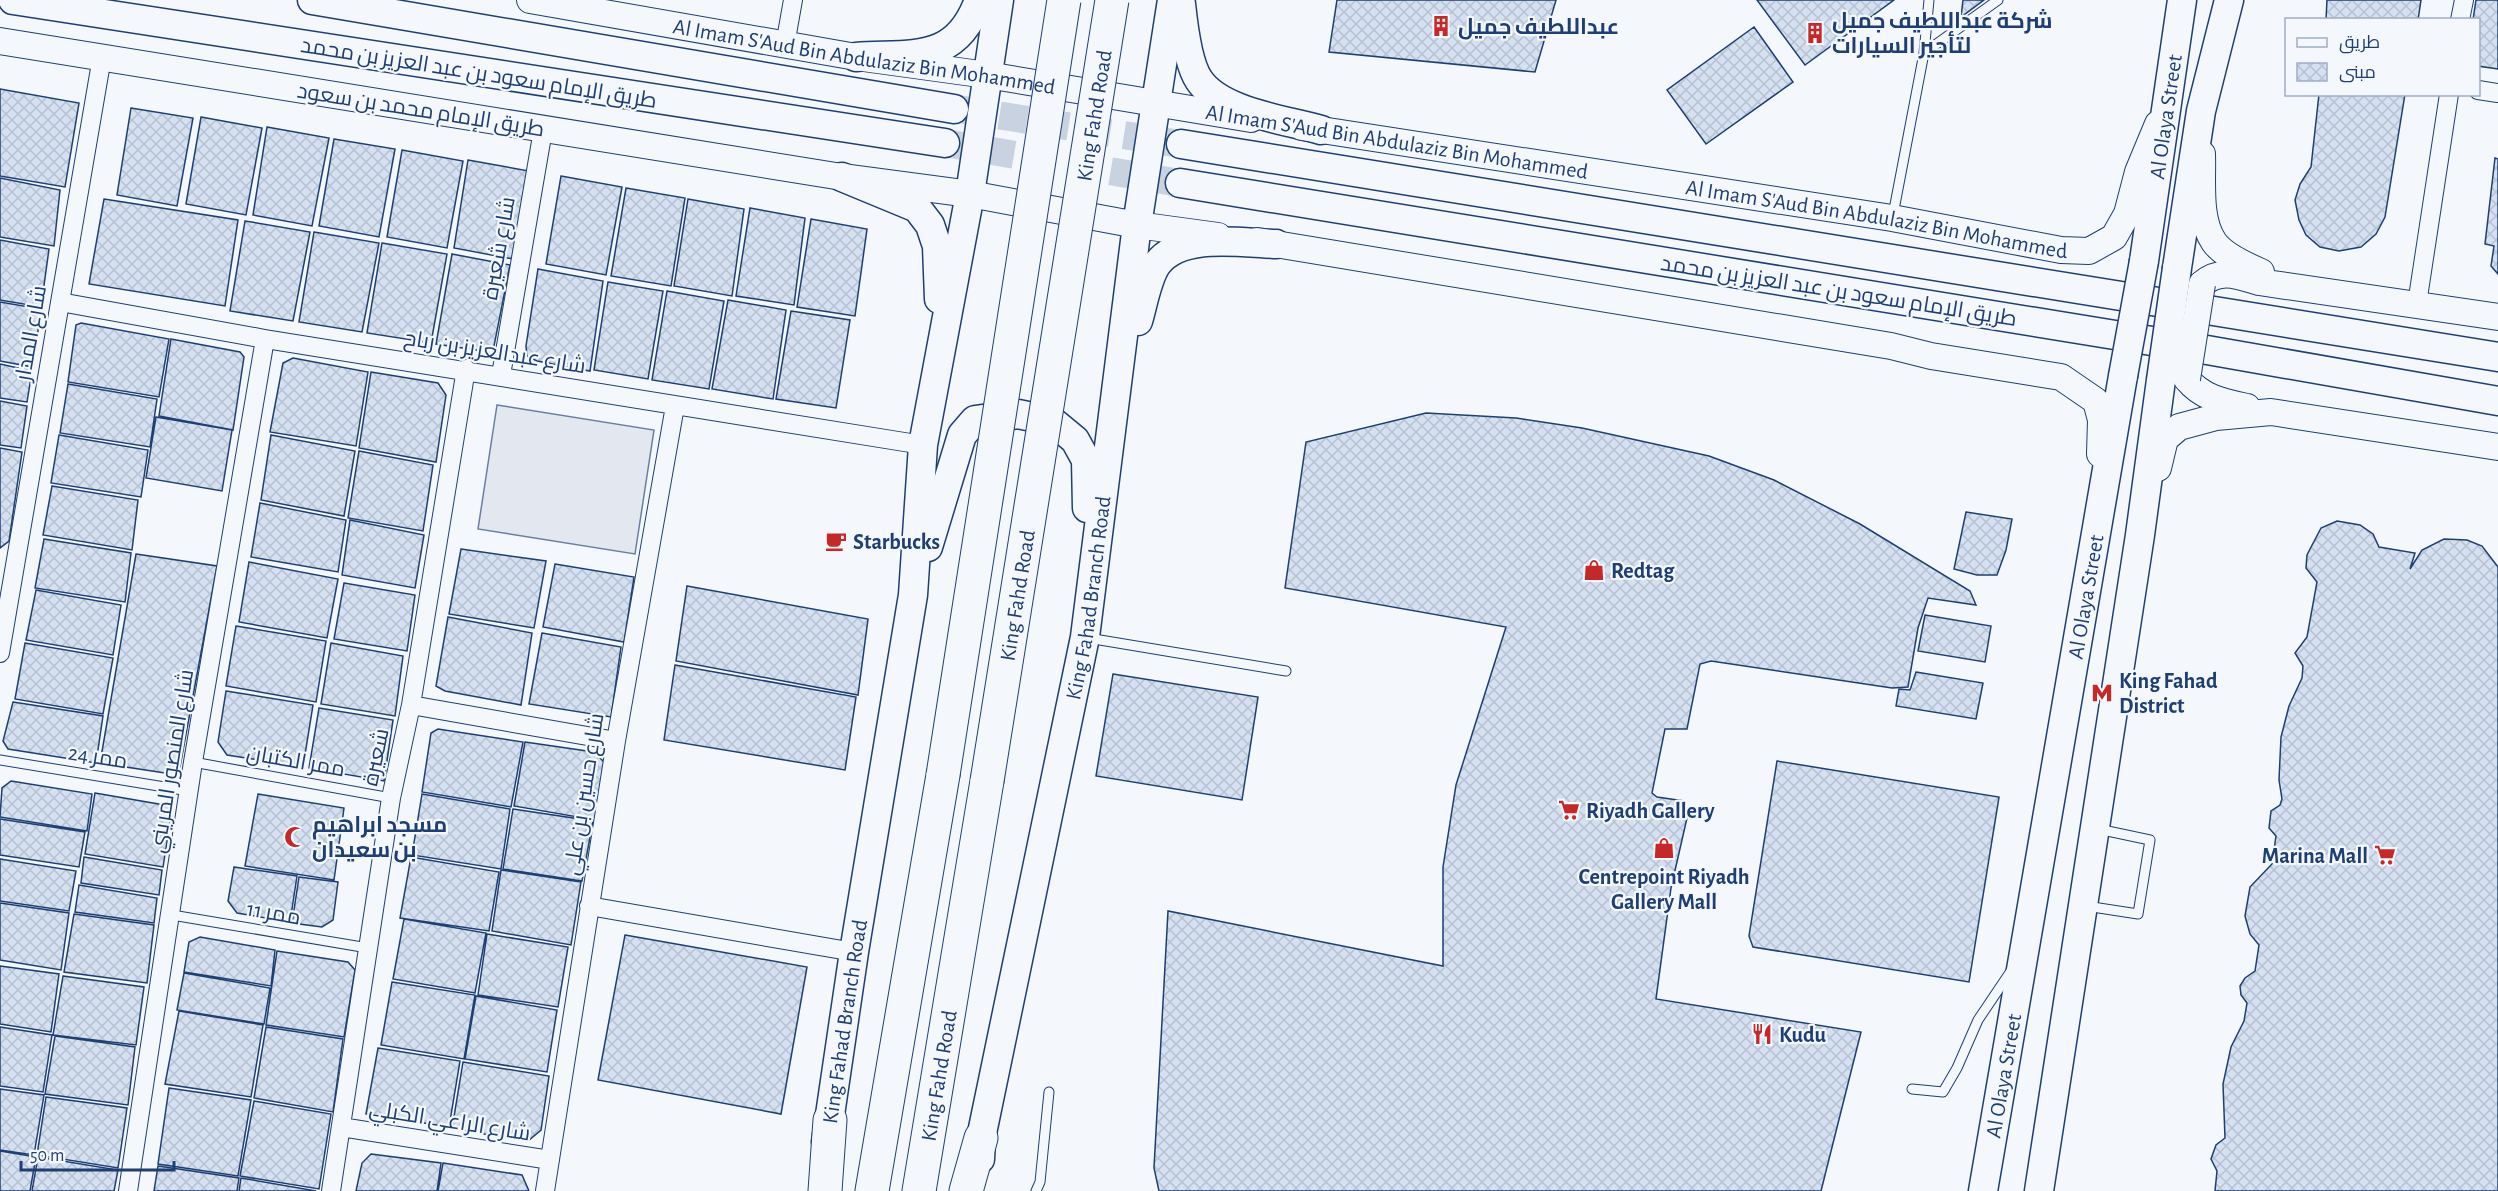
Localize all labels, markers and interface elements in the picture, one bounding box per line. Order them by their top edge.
place label: شركة عبداللطيف جميل لتأجير السيارات [1832,9,2052,59]
building icon: عبداللطيف جميل [1429,14,1453,38]
street label: Al Imam S'Aud Bin Abdulaziz Bin Mohammed [671,15,1057,98]
place label: عبداللطيف جميل [1458,16,1619,40]
legend [2285,18,2480,96]
building icon: شركة عبداللطيف جميل لتأجير السيارات [1803,21,1827,45]
street label: طريق الإمام سعود بن عبد العزيز بن محمد [299,34,658,116]
text: طريق [2339,34,2380,54]
street label: King Fahd Road [1073,48,1116,183]
street label: Al Olaya Street [2146,53,2186,181]
text: مبنى [2339,64,2376,83]
street label: طريق الإمام محمد بن سعود [295,80,546,144]
street label: Al Imam S'Aud Bin Abdulaziz Bin Mohammed [1204,101,1590,183]
street label: Al Imam S'Aud Bin Abdulaziz Bin Mohammed [1684,176,2068,262]
street label: شارع شعيرة [479,195,522,302]
street label: طريق الإمام سعود بن عبد العزيز بن محمد [1659,252,2018,334]
street label: شارع المدار [11,284,53,385]
street label: شارع عبدالعزيز بن رباح [402,327,587,380]
street label: King Fahad Branch Road [1062,495,1115,702]
street label: King Fahd Road [996,528,1039,663]
cafe icon: Starbucks [824,529,848,553]
place label: Starbucks [853,531,940,553]
street label: Al Olaya Street [2065,533,2108,661]
shop icon: Redtag [1582,558,1606,582]
place label: Redtag [1611,560,1675,582]
street label: شارع المنصور المريني [147,668,202,855]
place label: King Fahad District [2119,670,2218,717]
metro station icon: King Fahad District [2090,681,2114,705]
street label: شارع حسين بن علي [560,711,613,878]
street label: شعيرة [359,727,394,788]
street label: ممر 24 [66,741,129,774]
street label: ممر الكتبان [245,741,347,781]
supermarket icon: Riyadh Gallery [1557,798,1581,822]
place label: Riyadh Gallery [1586,800,1715,823]
place label: مسجد ابراهيم بن سعيدان [312,814,447,863]
mosque icon: مسجد ابراهيم بن سعيدان [283,825,307,849]
shop icon: Centrepoint Riyadh Gallery Mall [1652,836,1676,860]
supermarket icon: Marina Mall [2373,843,2397,867]
place label: Marina Mall [2262,845,2368,867]
place label: Centrepoint Riyadh Gallery Mall [1578,866,1750,914]
street label: ممر 11 [245,897,303,930]
street label: King Fahad Branch Road [819,918,871,1125]
street label: King Fahd Road [917,1009,961,1143]
street label: Al Olaya Street [1982,1012,2025,1140]
restaurant icon: Kudu [1750,1022,1774,1046]
place label: Kudu [1779,1024,1827,1046]
street label: شارع الراعي الكبلي [367,1097,532,1150]
scale bar [21,1134,174,1172]
text: 50 m [30,1147,64,1165]

